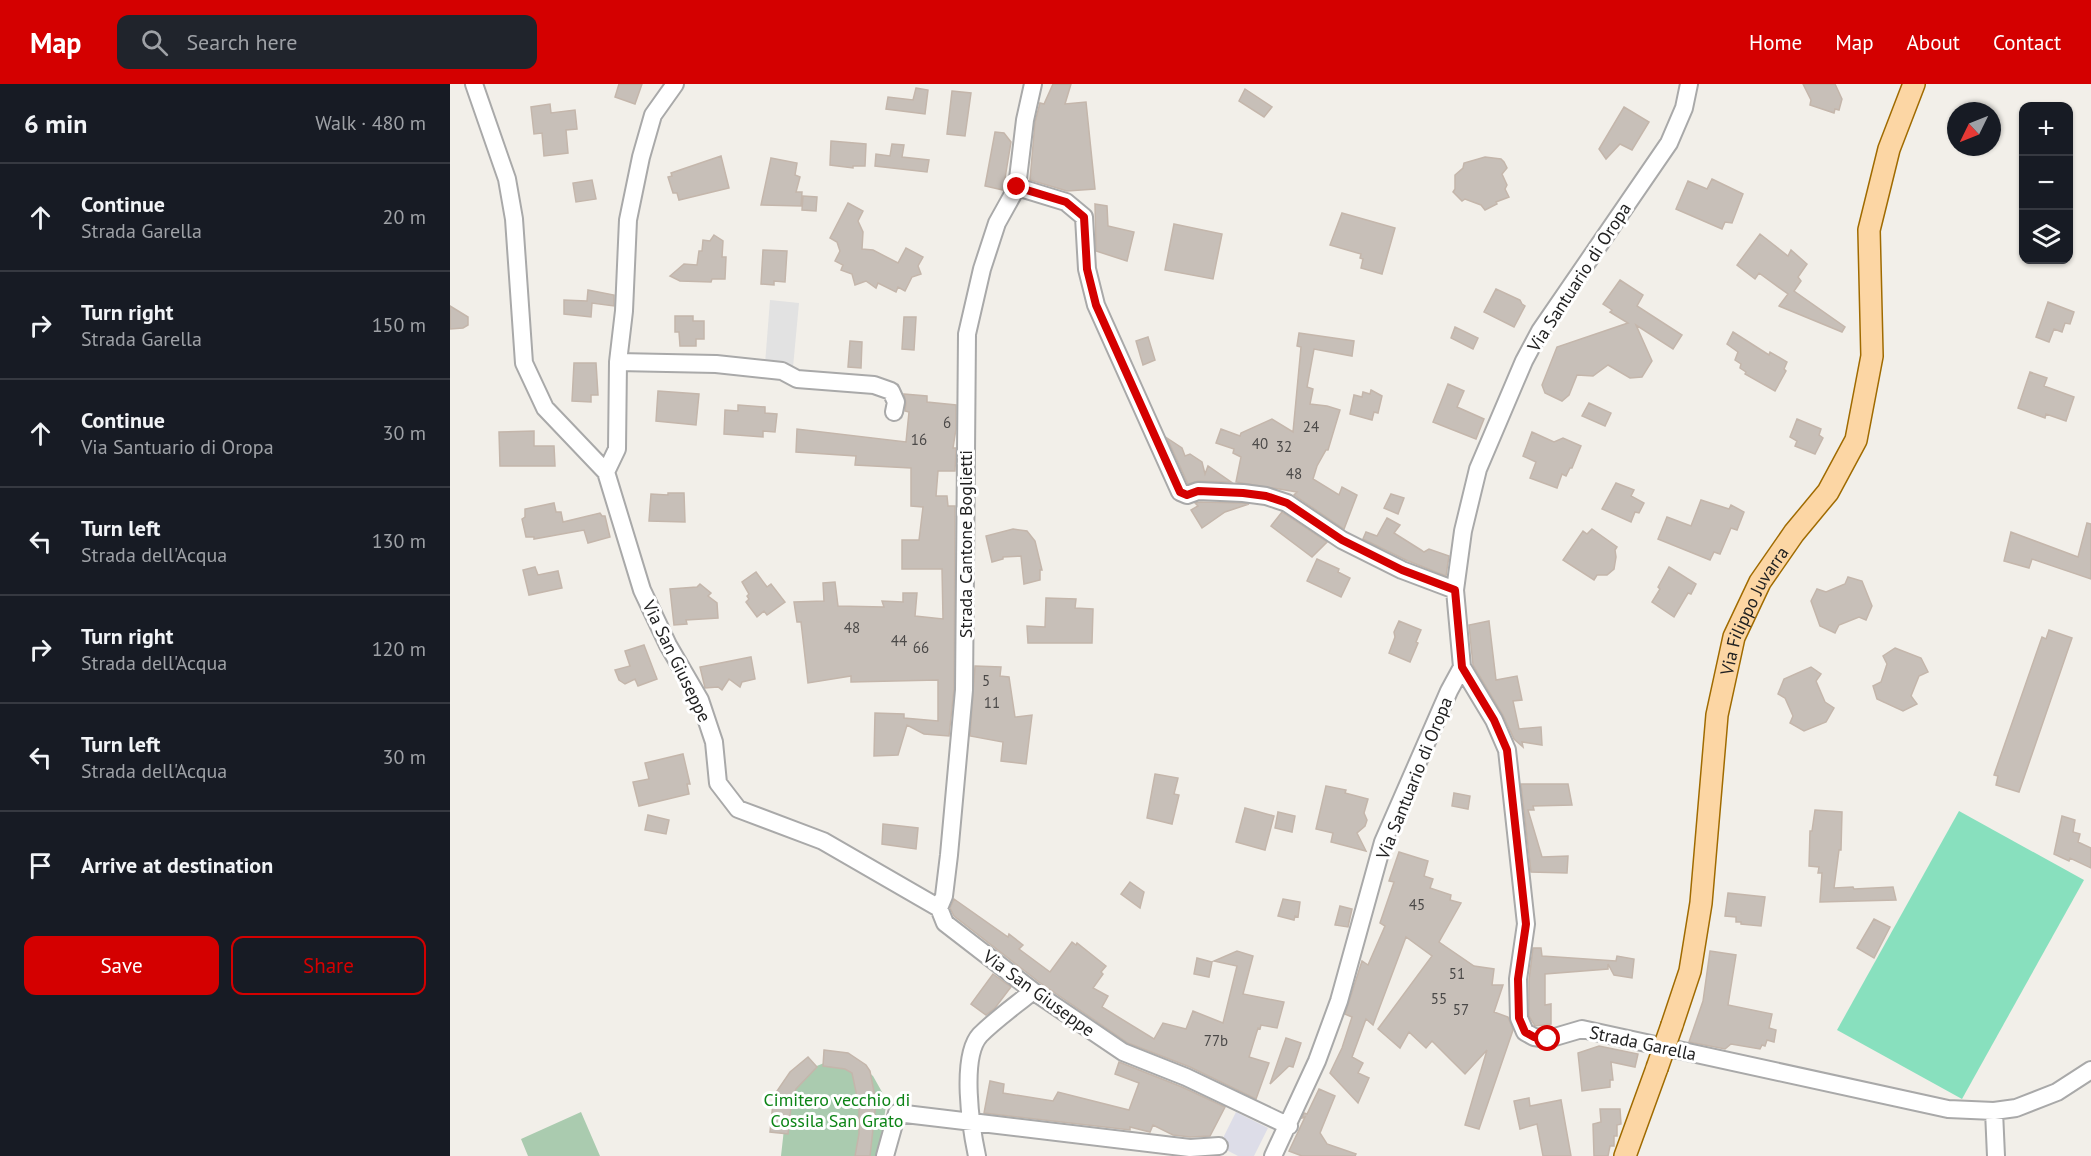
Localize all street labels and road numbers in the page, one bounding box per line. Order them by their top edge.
street label: Via Santuario di Oropa [1522,198,1636,357]
street label: Strada Cantone Boglietti [954,450,977,638]
street label: Via Filippo Juvarra [1714,542,1793,678]
street label: Via San Giuseppe [637,595,716,726]
street label: Via Santuario di Oropa [1371,693,1457,864]
street label: Via San Giuseppe [978,944,1099,1041]
street label: Strada Garella [1587,1020,1699,1066]

